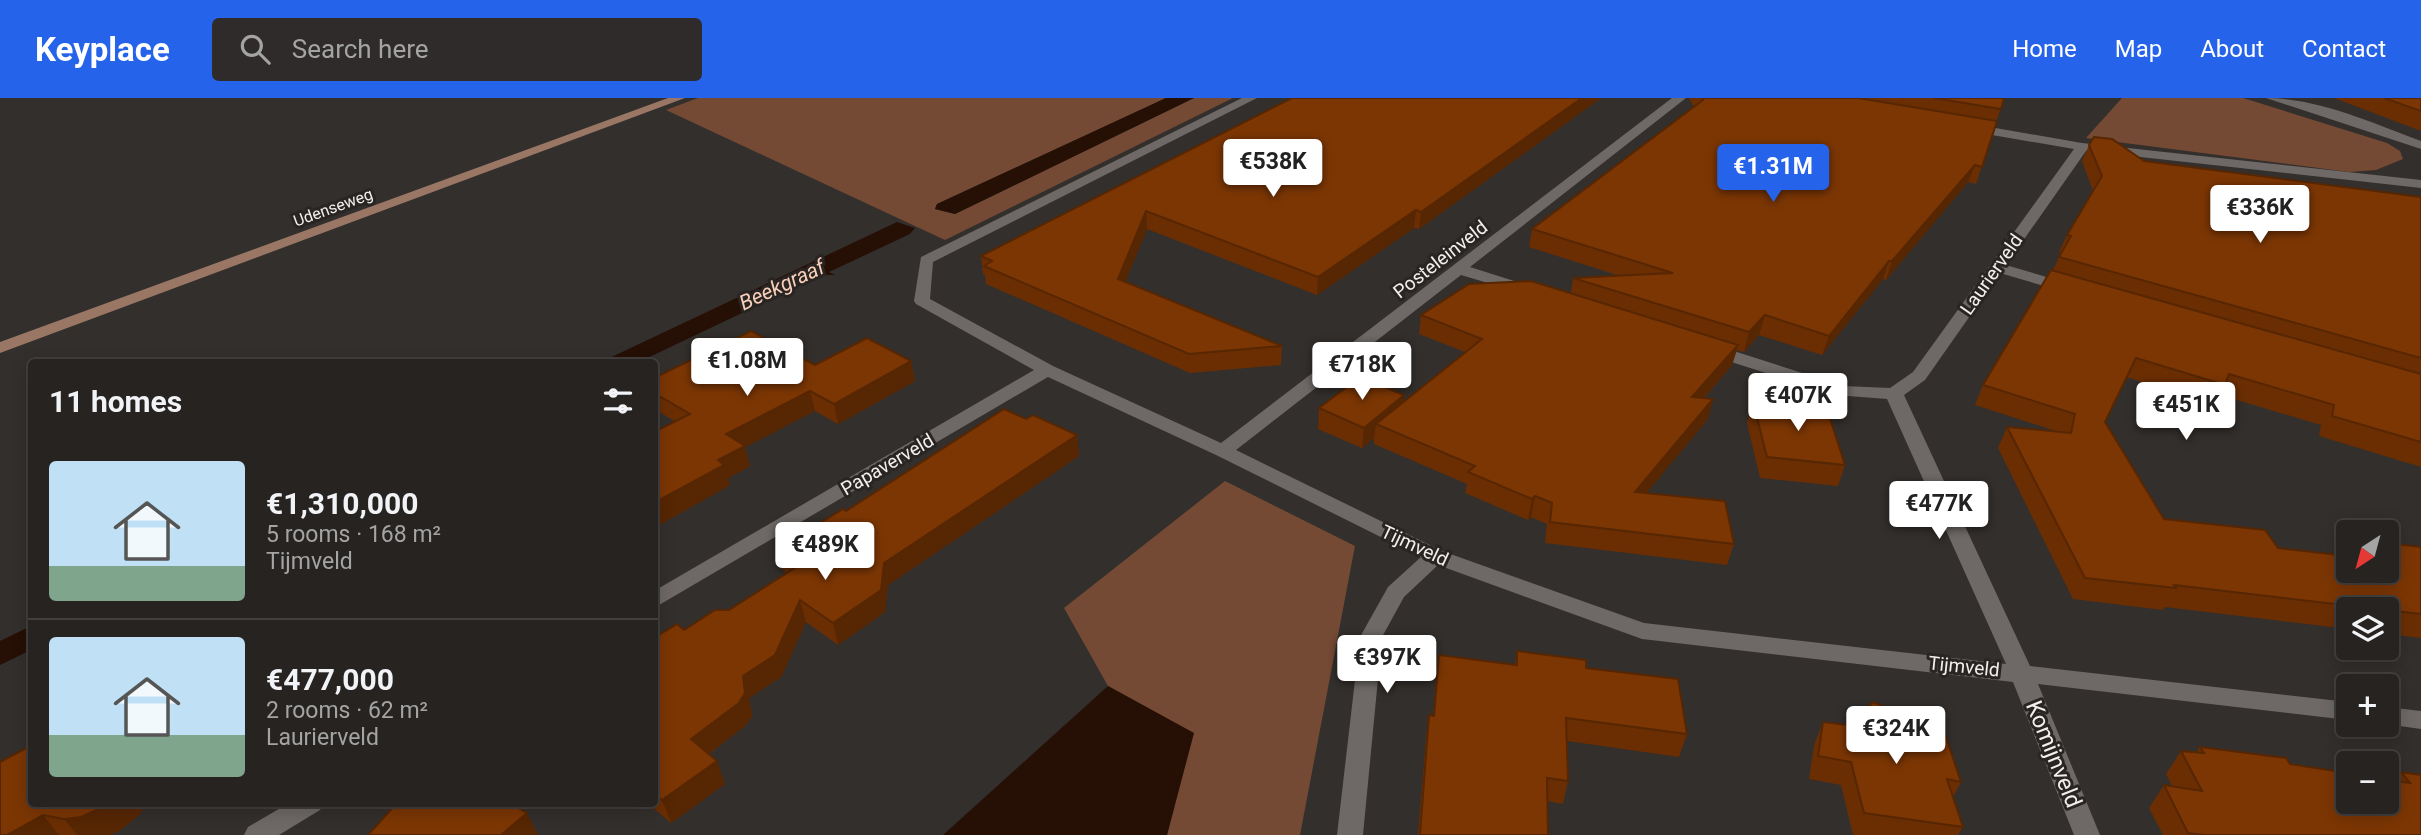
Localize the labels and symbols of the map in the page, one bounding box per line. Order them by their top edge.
pin: €538K [1224,140,1322,199]
pin: €1.31M [1716,144,1830,204]
street label: Udenseweg [291,184,375,231]
pin: €336K [2211,186,2309,245]
street label: Posteleinveld [1389,216,1492,303]
street label: Laurierveld [1955,229,2028,319]
water label: Beekgraaf [735,254,830,315]
pin: €1.08M [690,338,804,398]
pin: €718K [1313,342,1411,402]
pin: €407K [1749,374,1847,433]
pin: €451K [2137,382,2235,442]
street label: Papaverveld [837,429,938,500]
pin: €477K [1890,482,1988,541]
street label: Tijmveld [1377,520,1452,571]
north arrow [2336,520,2399,583]
pin: €489K [776,522,874,582]
pin: €397K [1338,636,1436,695]
street label: Tijmveld [1927,651,2001,682]
street label: Komijnveld [2020,697,2087,812]
pin: €324K [1847,706,1945,766]

